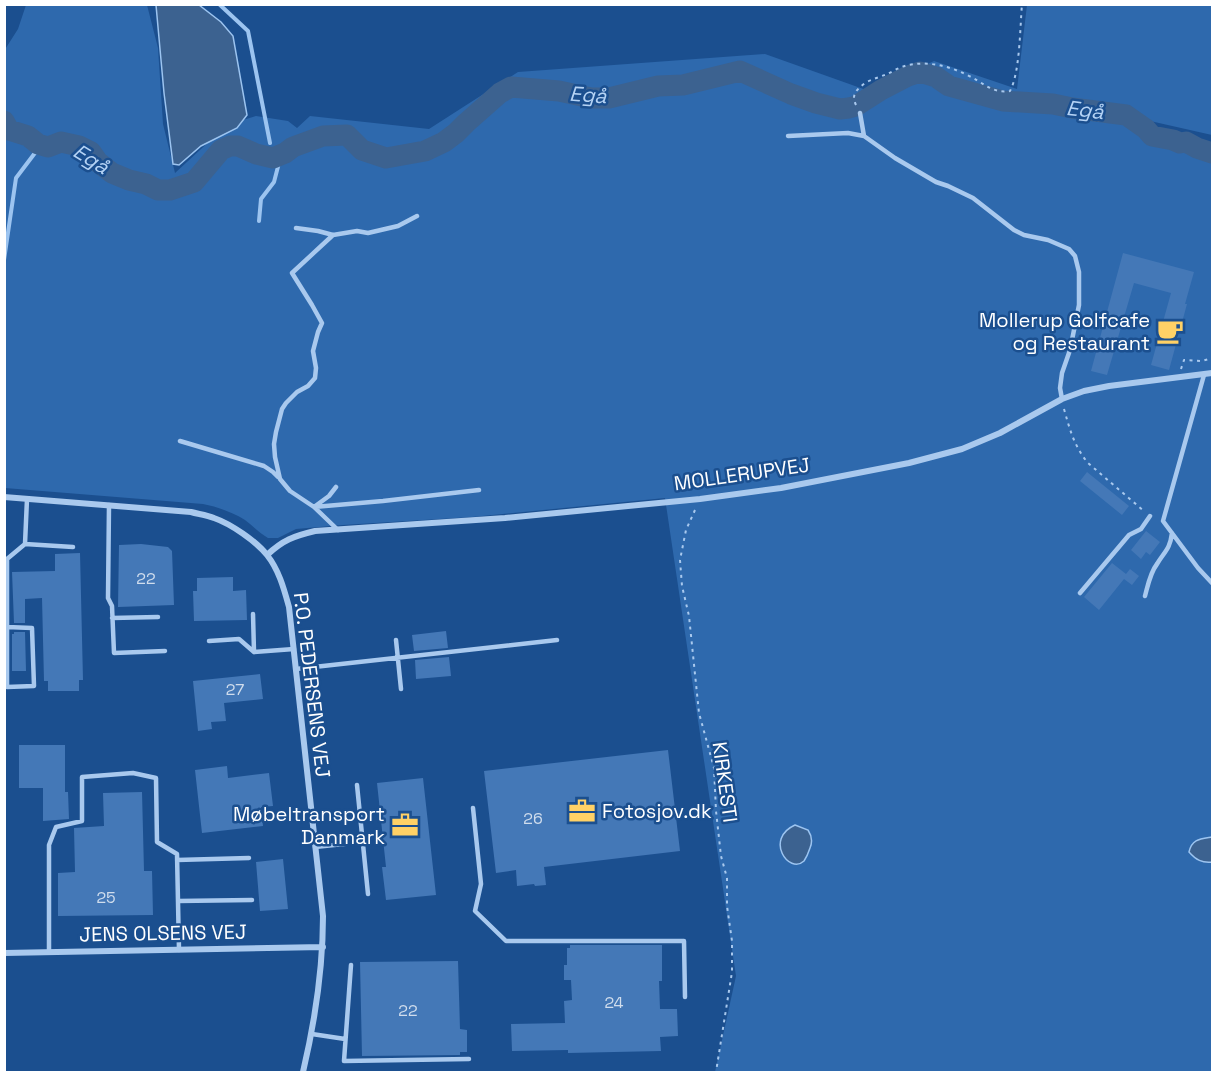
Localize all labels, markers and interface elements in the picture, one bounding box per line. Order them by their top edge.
water label: Egå [568,80,609,109]
water label: Egå [1065,94,1106,125]
water label: Egå [68,137,115,180]
place label: Mollerup Golfcafe og Restaurant [979,307,1150,356]
cafe icon: Mollerup Golfcafe og Restaurant [1155,316,1185,346]
street label: MOLLERUPVEJ [672,452,812,496]
house number: 22 [136,568,156,589]
street label: P.O. PEDERSENS VEJ [288,591,336,779]
house number: 27 [226,679,244,700]
street label: KIRKESTI [706,740,744,824]
office icon: Fotosjov.dk [567,796,597,826]
place label: Fotosjov.dk [602,798,712,824]
place label: Møbeltransport Danmark [233,801,385,850]
house number: 26 [523,808,543,829]
office icon: Møbeltransport Danmark [390,810,420,840]
house number: 25 [96,887,116,908]
street label: JENS OLSENS VEJ [79,919,247,947]
house number: 24 [604,992,624,1013]
house number: 22 [398,1000,418,1021]

